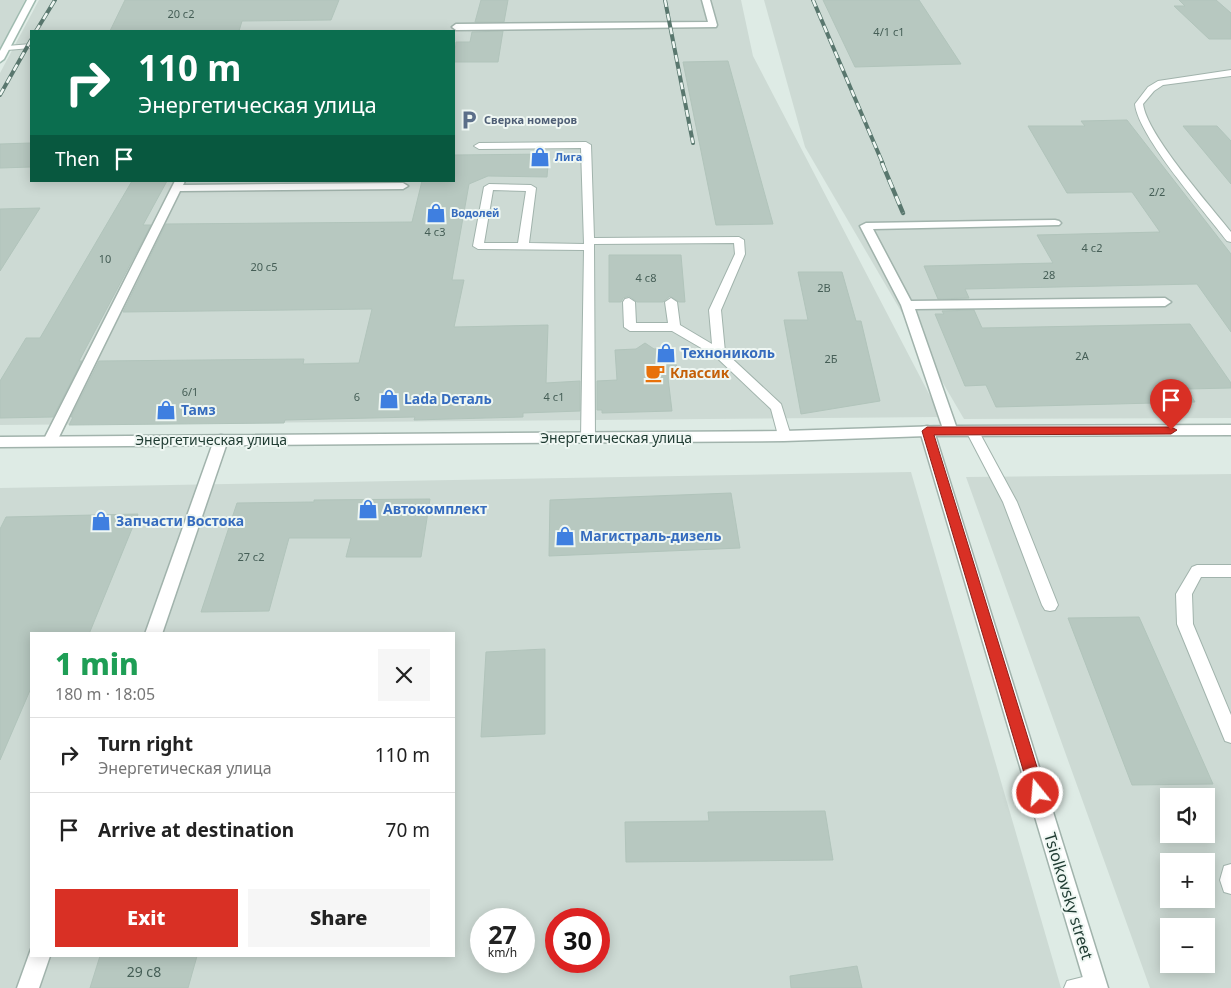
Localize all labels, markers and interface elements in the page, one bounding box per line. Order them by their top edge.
house number: 20 с2 [167,6,195,21]
house number: 4/1 с1 [873,24,905,39]
text: 110 m [138,44,241,91]
icon: right [55,50,120,115]
text: Энергетическая улица [138,89,377,119]
parking icon: Сверка номеров [458,109,480,131]
place label: Сверка номеров [484,112,578,127]
icon: arrive [110,145,138,173]
text: Then [55,146,100,172]
shop icon: Лига [529,146,551,168]
place label: Лига [555,149,582,164]
house number: 2/2 [1149,184,1165,199]
shop icon: Водолей [425,202,447,224]
place label: Водолей [451,205,500,220]
house number: 4 с3 [425,224,445,239]
house number: 4 с2 [1082,240,1102,255]
house number: 10 [99,251,111,266]
house number: 20 с5 [250,259,278,274]
house number: 28 [1043,267,1055,282]
house number: 4 с8 [636,270,656,285]
house number: 2В [817,280,831,295]
shop icon: Технониколь [655,342,677,364]
place label: Технониколь [681,343,775,362]
house number: 2А [1075,348,1090,363]
house number: 2Б [824,351,838,366]
cafe icon: Классик [644,362,666,384]
place label: Классик [670,363,730,382]
pin [1150,379,1192,430]
house number: 6/1 [182,384,198,399]
icon: arrive [1157,386,1185,414]
shop icon: Lada Dеталь [378,388,400,410]
house number: 6 [354,389,360,404]
place label: Lada Dеталь [404,389,492,408]
house number: 4 с1 [544,389,564,404]
shop icon: Тамз [155,399,177,421]
place label: Тамз [181,400,216,419]
street label: Энергетическая улица [540,428,692,447]
street label: Энергетическая улица [135,430,287,449]
shop icon: Автокомплект [357,498,379,520]
place label: Автокомплект [383,499,487,518]
shop icon: Запчасти Востока [90,510,112,532]
place label: Запчасти Востока [116,511,244,530]
shop icon: Магистраль-дизель [554,525,576,547]
place label: Магистраль-дизель [580,526,721,545]
house number: 27 с2 [237,549,265,564]
text: 1 min [55,643,139,684]
button: close [378,649,430,701]
text: 180 m · 18:05 [55,683,155,705]
text: Turn right [98,731,193,757]
icon: right [55,741,83,769]
text: 110 m [375,742,430,768]
text: Энергетическая улица [98,757,272,779]
position arrow [1011,766,1063,818]
map controls [1160,788,1215,973]
button: sound [1160,788,1215,843]
icon: arrive [55,816,83,844]
text: Arrive at destination [98,817,294,843]
text: 70 m [386,817,430,843]
street label: Tsiolkovsky street [1039,830,1099,962]
button: + [1160,853,1215,908]
button: Exit [55,889,238,947]
button: Share [248,889,430,947]
speed limit sign: 30 [545,908,610,973]
text: 27 [488,917,517,951]
button: − [1160,918,1215,973]
text: km/h [488,944,517,961]
house number: 29 с8 [127,962,161,981]

